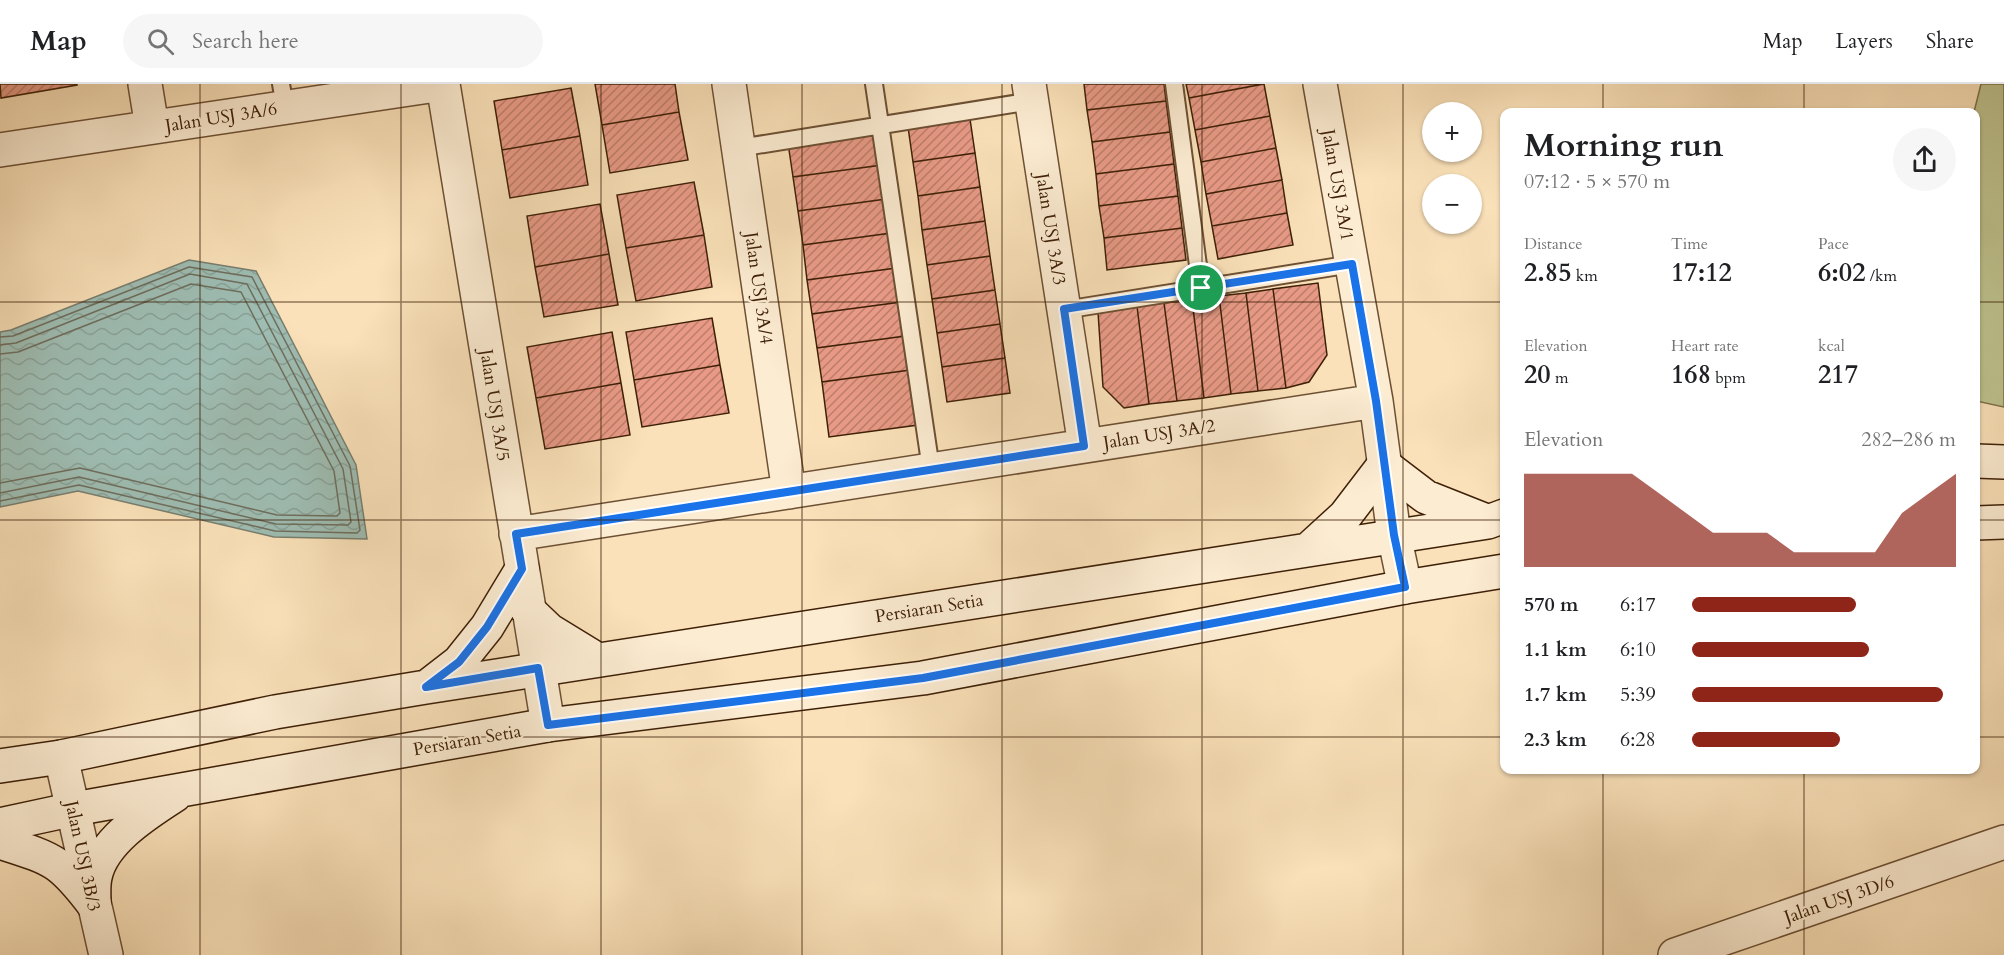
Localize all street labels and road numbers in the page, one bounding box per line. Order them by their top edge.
street label: Jalan USJ 3A/6 [160,96,279,139]
street label: Jalan USJ 3A/1 [1315,124,1360,243]
street label: Jalan USJ 3A/3 [1029,168,1072,287]
street label: Jalan USJ 3A/4 [738,227,779,346]
street label: Jalan USJ 3A/5 [473,344,516,463]
street label: Jalan USJ 3A/2 [1098,413,1217,456]
street label: Persiaran Setia [873,588,985,629]
street label: Persiaran Setia [411,719,523,762]
street label: Jalan USJ 3B/3 [58,796,106,914]
street label: Jalan USJ 3D/6 [1778,869,1898,931]

